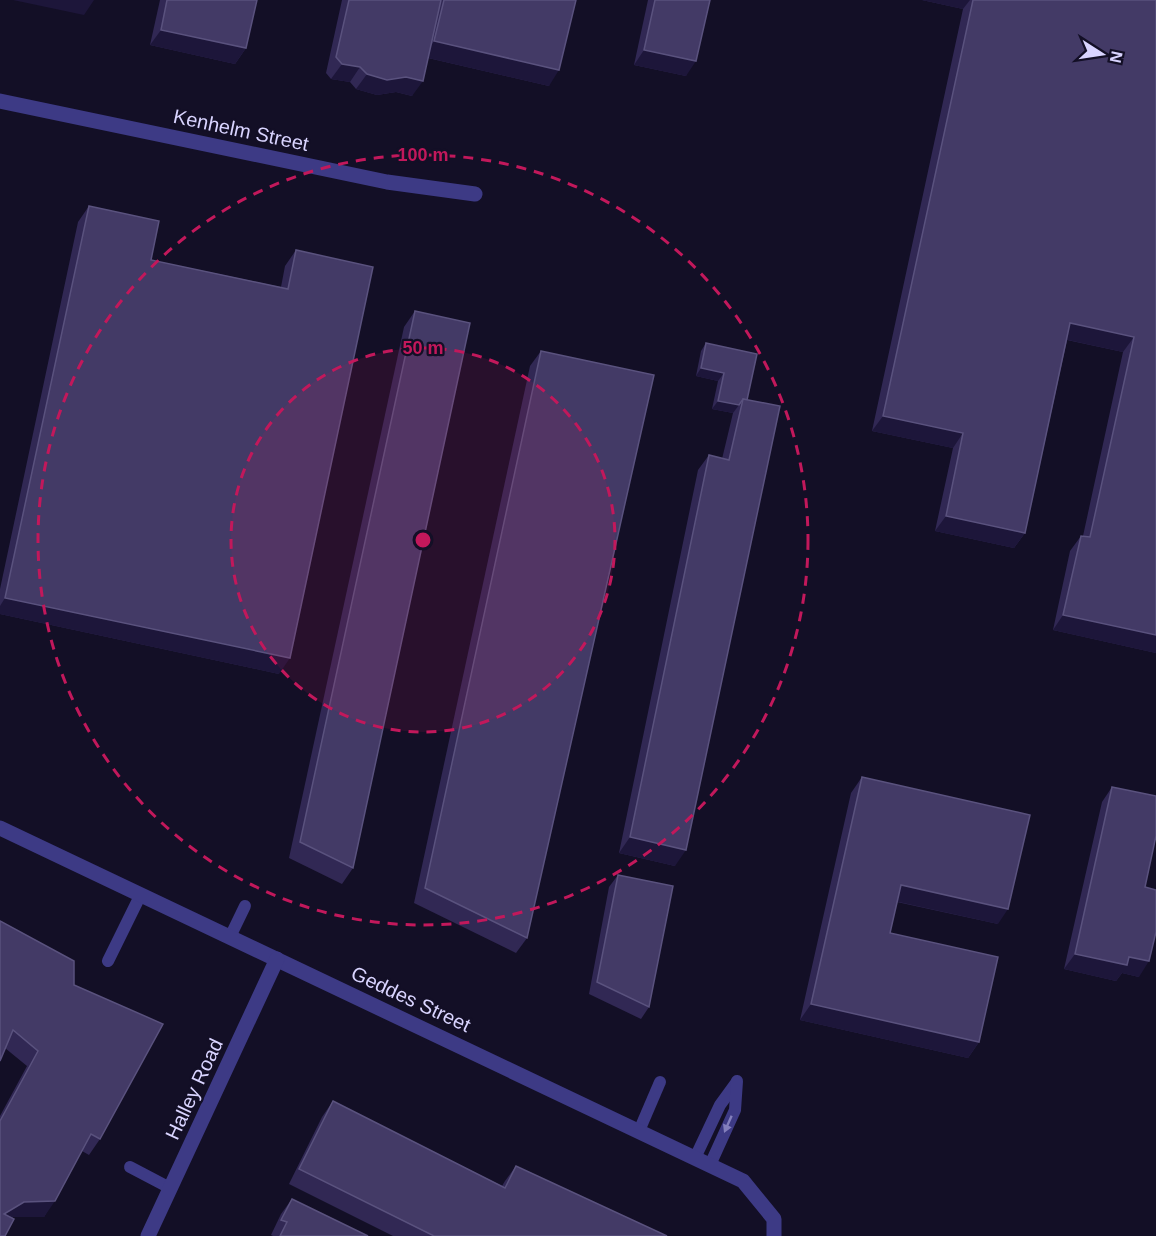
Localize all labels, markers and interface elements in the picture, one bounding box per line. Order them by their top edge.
north arrow [1072,24,1132,84]
text: N [1107,50,1126,64]
street label: Kenhelm Street [171,105,311,155]
text: 100 m [397,145,449,165]
text: 50 m [402,338,444,358]
centre of rings [413,530,433,550]
street label: Geddes Street [348,962,474,1036]
street label: Halley Road [161,1035,227,1143]
one-way arrow [724,1116,733,1133]

